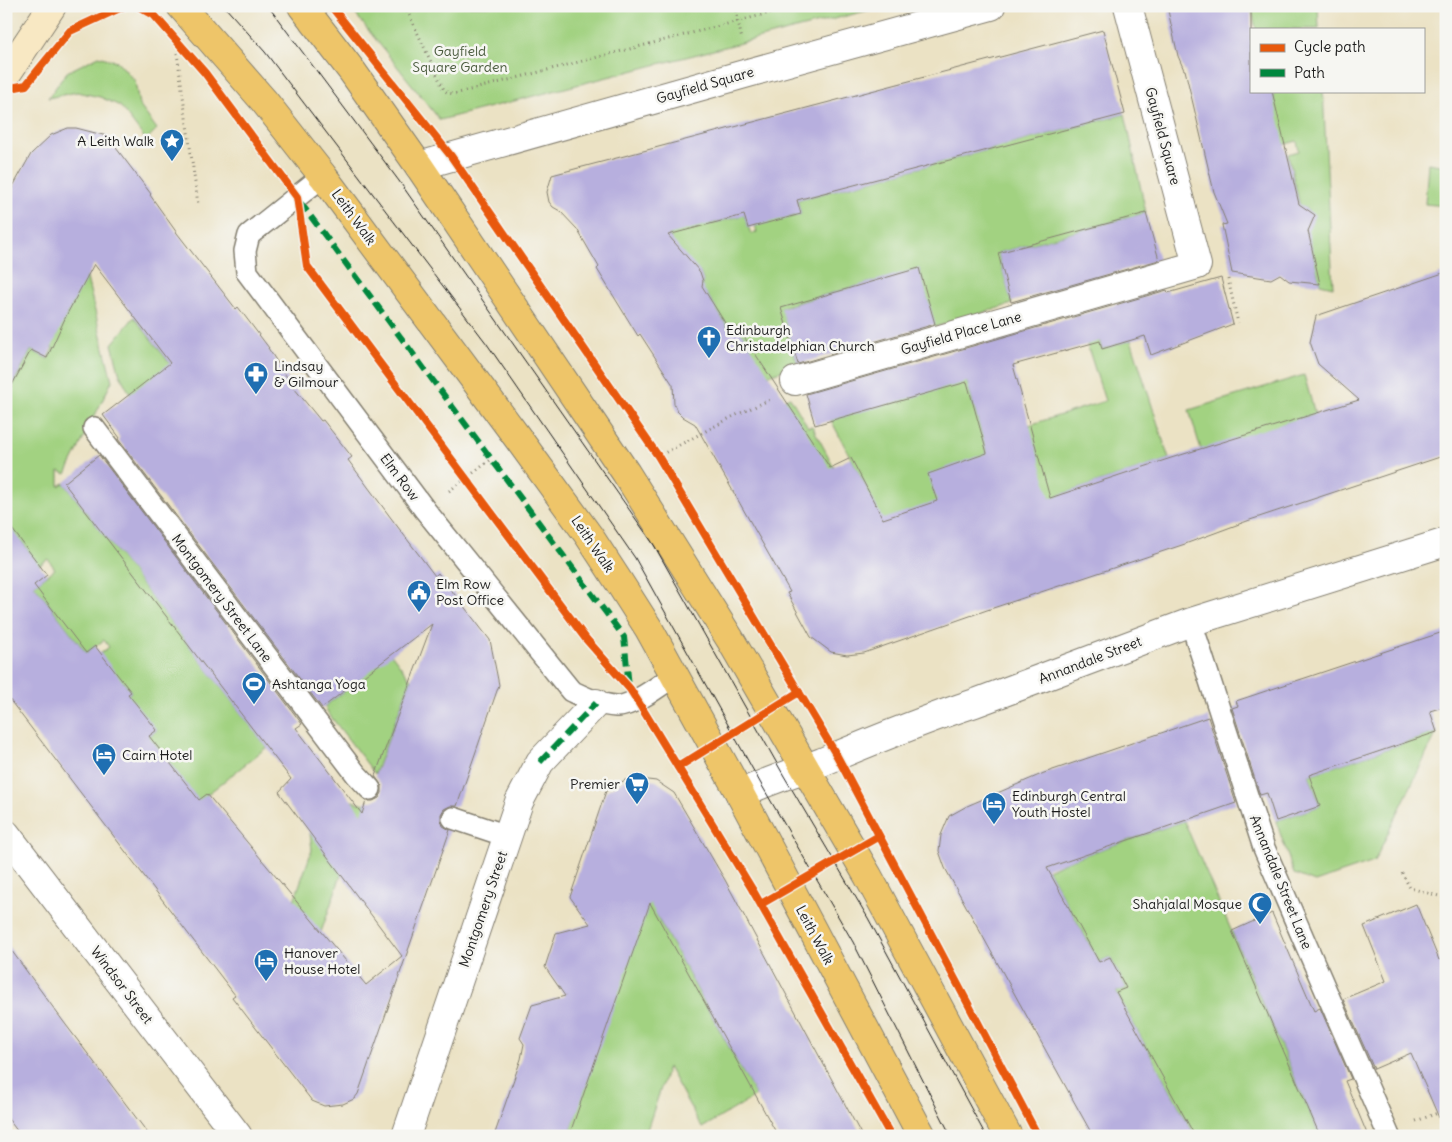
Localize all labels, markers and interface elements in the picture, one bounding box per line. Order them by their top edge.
legend [1250,28,1424,92]
text: Cycle path [1294,37,1366,56]
park label: Gayfield Square Garden [412,42,508,76]
street label: Gayfield Square [654,63,756,107]
text: Path [1294,63,1325,82]
street label: Gayfield Square [1141,85,1185,187]
place icon: A Leith Walk [159,128,185,162]
place label: A Leith Walk [77,132,154,150]
street label: Leith Walk [328,186,380,248]
street label: Gayfield Place Lane [899,307,1023,359]
place label: Edinburgh Christadelphian Church [726,321,875,355]
church icon: Edinburgh Christadelphian Church [696,325,722,359]
place label: Lindsay & Gilmour [274,357,339,391]
pharmacy icon: Lindsay & Gilmour [243,361,269,395]
street label: Elm Row [376,450,424,504]
street label: Leith Walk [567,512,619,576]
street label: Montgomery Street Lane [168,530,276,666]
place label: Elm Row Post Office [436,575,504,609]
public building icon: Elm Row Post Office [406,579,432,613]
street label: Annandale Street [1036,632,1144,688]
sports icon: Ashtanga Yoga [241,671,267,705]
place label: Ashtanga Yoga [272,675,366,693]
hotel icon: Cairn Hotel [91,742,117,776]
place label: Cairn Hotel [122,746,192,764]
supermarket icon: Premier [624,771,650,805]
place label: Premier [570,775,620,793]
place label: Edinburgh Central Youth Hostel [1012,787,1126,821]
hotel icon: Edinburgh Central Youth Hostel [981,791,1007,825]
street label: Annandale Street Lane [1246,812,1316,952]
street label: Montgomery Street [455,848,511,969]
mosque icon: Shahjalal Mosque [1247,891,1273,925]
place label: Shahjalal Mosque [1132,895,1242,913]
street label: Leith Walk [792,902,838,968]
street label: Windsor Street [87,943,157,1028]
place label: Hanover House Hotel [284,944,360,978]
hotel icon: Hanover House Hotel [253,948,279,982]

